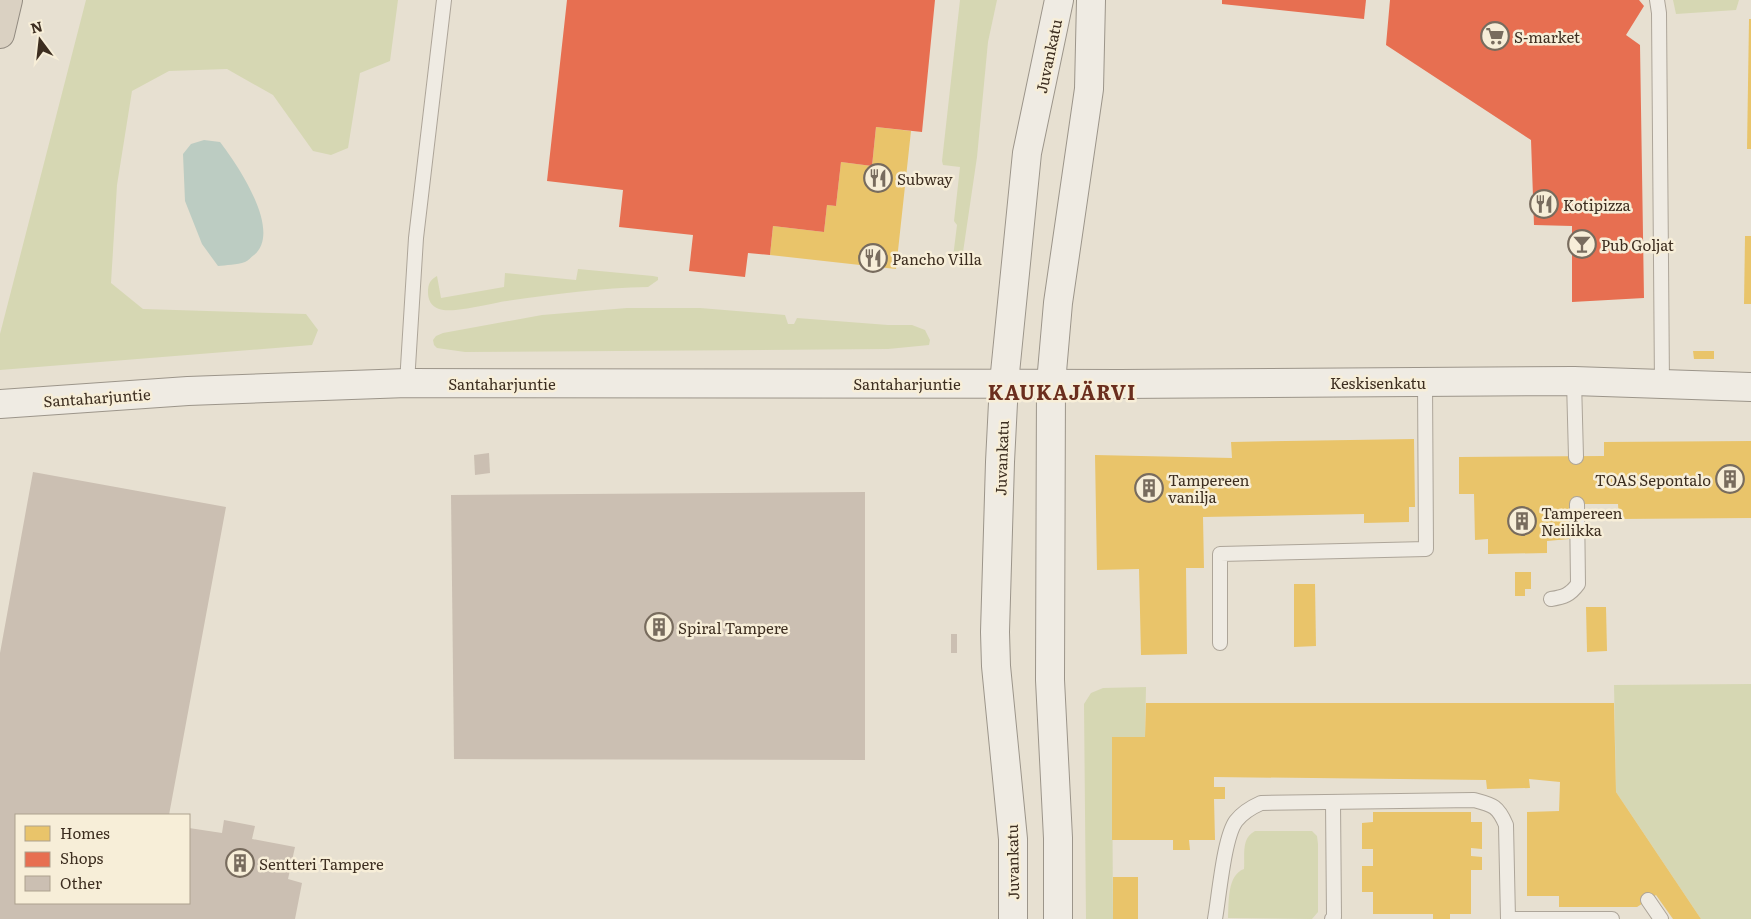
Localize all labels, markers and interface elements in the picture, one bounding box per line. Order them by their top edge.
north arrow [15,15,65,65]
text: N [28,15,45,38]
street label: Juvankatu [1029,16,1067,95]
supermarket icon: S-market [1480,21,1510,51]
place label: S-market [1514,25,1580,48]
restaurant icon: Subway [863,163,893,193]
place label: Subway [897,167,953,190]
restaurant icon: Kotipizza [1529,189,1559,219]
place label: Kotipizza [1563,193,1631,216]
bar icon: Pub Goljat [1567,229,1597,259]
place label: Pub Goljat [1601,233,1674,256]
restaurant icon: Pancho Villa [858,243,888,273]
place label: Pancho Villa [892,247,983,270]
street label: Keskisenkatu [1330,371,1426,394]
street label: Santaharjuntie [448,372,556,395]
street label: Santaharjuntie [853,372,961,395]
district label: KAUKAJÄRVI [988,376,1136,406]
street label: Santaharjuntie [43,382,152,412]
street label: Juvankatu [988,419,1014,496]
building icon: TOAS Sepontalo [1715,464,1745,494]
place label: Tampereen vanilja [1168,468,1250,508]
place label: TOAS Sepontalo [1595,468,1711,491]
building icon: Tampereen vanilja [1134,473,1164,503]
place label: Tampereen Neilikka [1541,501,1623,541]
building icon: Tampereen Neilikka [1507,506,1537,536]
building icon: Spiral Tampere [644,612,674,642]
place label: Spiral Tampere [678,616,789,639]
legend [15,814,190,904]
text: Homes [60,821,110,844]
street label: Juvankatu [1000,823,1024,900]
text: Shops [60,846,103,869]
building icon: Sentteri Tampere [225,848,255,878]
place label: Sentteri Tampere [259,852,384,875]
text: Other [60,871,102,894]

